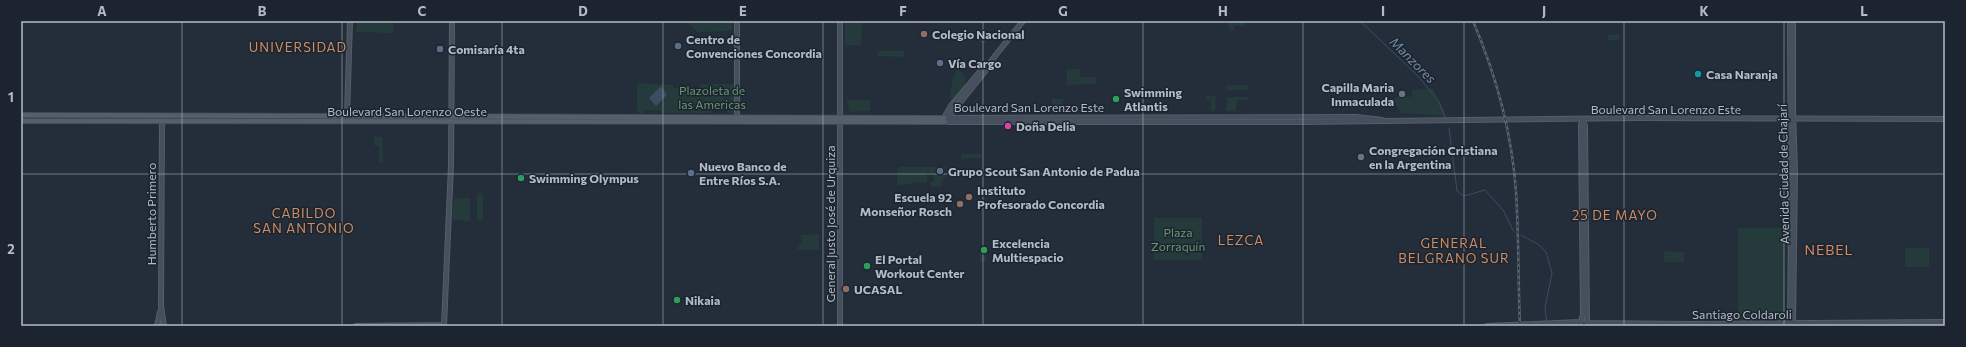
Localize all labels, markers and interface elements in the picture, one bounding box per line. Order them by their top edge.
text: A [97,3,107,19]
text: B [258,3,267,19]
text: C [418,3,427,19]
text: D [578,3,588,19]
text: E [739,3,747,19]
text: F [899,3,907,19]
text: G [1058,3,1068,19]
text: H [1218,3,1228,19]
text: I [1381,3,1385,19]
text: J [1542,3,1546,19]
text: K [1699,3,1709,19]
text: L [1860,3,1868,19]
place label: Colegio Nacional [932,27,1025,41]
marker: Colegio Nacional [919,29,929,39]
place label: Centro de Convenciones Concordia [686,32,822,60]
water label: Manzores [1387,34,1439,86]
district label: UNIVERSIDAD [249,39,347,55]
marker: Centro de Convenciones Concordia [673,41,683,51]
place label: Comisaría 4ta [448,42,525,56]
marker: Comisaría 4ta [435,44,445,54]
place label: Vía Cargo [948,56,1001,70]
marker: Vía Cargo [935,58,945,68]
place label: Casa Naranja [1706,67,1778,81]
marker: Casa Naranja [1693,69,1703,79]
place label: Capilla Maria Inmaculada [1321,80,1394,108]
park label: Plazoleta de las Americas [678,83,746,111]
place label: Swimming Atlantis [1124,85,1182,113]
text: 1 [8,89,14,105]
marker: Capilla Maria Inmaculada [1397,89,1407,99]
marker: Swimming Atlantis [1111,94,1121,104]
street label: Boulevard San Lorenzo Este [954,100,1104,114]
street label: Boulevard San Lorenzo Este [1591,102,1741,116]
street label: Avenida Ciudad de Chajarí [1775,103,1791,244]
street label: Boulevard San Lorenzo Oeste [327,104,487,118]
place label: Doña Delia [1016,119,1076,133]
marker: Doña Delia [1003,121,1013,131]
place label: Congregación Cristiana en la Argentina [1369,143,1497,171]
street label: General Justo José de Urquiza [823,145,838,303]
marker: Congregación Cristiana en la Argentina [1356,152,1366,162]
place label: Nuevo Banco de Entre Ríos S.A. [699,159,787,187]
street label: Humberto Primero [144,163,158,265]
place label: Grupo Scout San Antonio de Padua [948,164,1140,178]
marker: Grupo Scout San Antonio de Padua [935,166,945,176]
marker: Nuevo Banco de Entre Ríos S.A. [686,168,696,178]
place label: Swimming Olympus [529,171,639,185]
marker: Swimming Olympus [516,173,526,183]
place label: Instituto Profesorado Concordia [977,183,1105,211]
place label: Escuela 92 Monseñor Rosch [860,190,952,218]
marker: Instituto Profesorado Concordia [964,192,974,202]
marker: Escuela 92 Monseñor Rosch [955,199,965,209]
district label: CABILDO SAN ANTONIO [253,205,355,236]
district label: 25 DE MAYO [1572,207,1658,223]
park label: Plaza Zorraquín [1151,225,1205,253]
district label: LEZCA [1218,232,1264,248]
district label: GENERAL BELGRANO SUR [1398,235,1510,266]
place label: Excelencia Multiespacio [992,236,1064,264]
text: 2 [7,241,15,257]
district label: NEBEL [1804,241,1854,258]
marker: Excelencia Multiespacio [979,245,989,255]
place label: El Portal Workout Center [875,252,965,280]
marker: El Portal Workout Center [862,261,872,271]
place label: UCASAL [854,282,902,296]
marker: UCASAL [841,284,851,294]
place label: Nikaia [685,293,720,307]
marker: Nikaia [672,295,682,305]
street label: Santiago Coldaroli [1692,307,1792,321]

